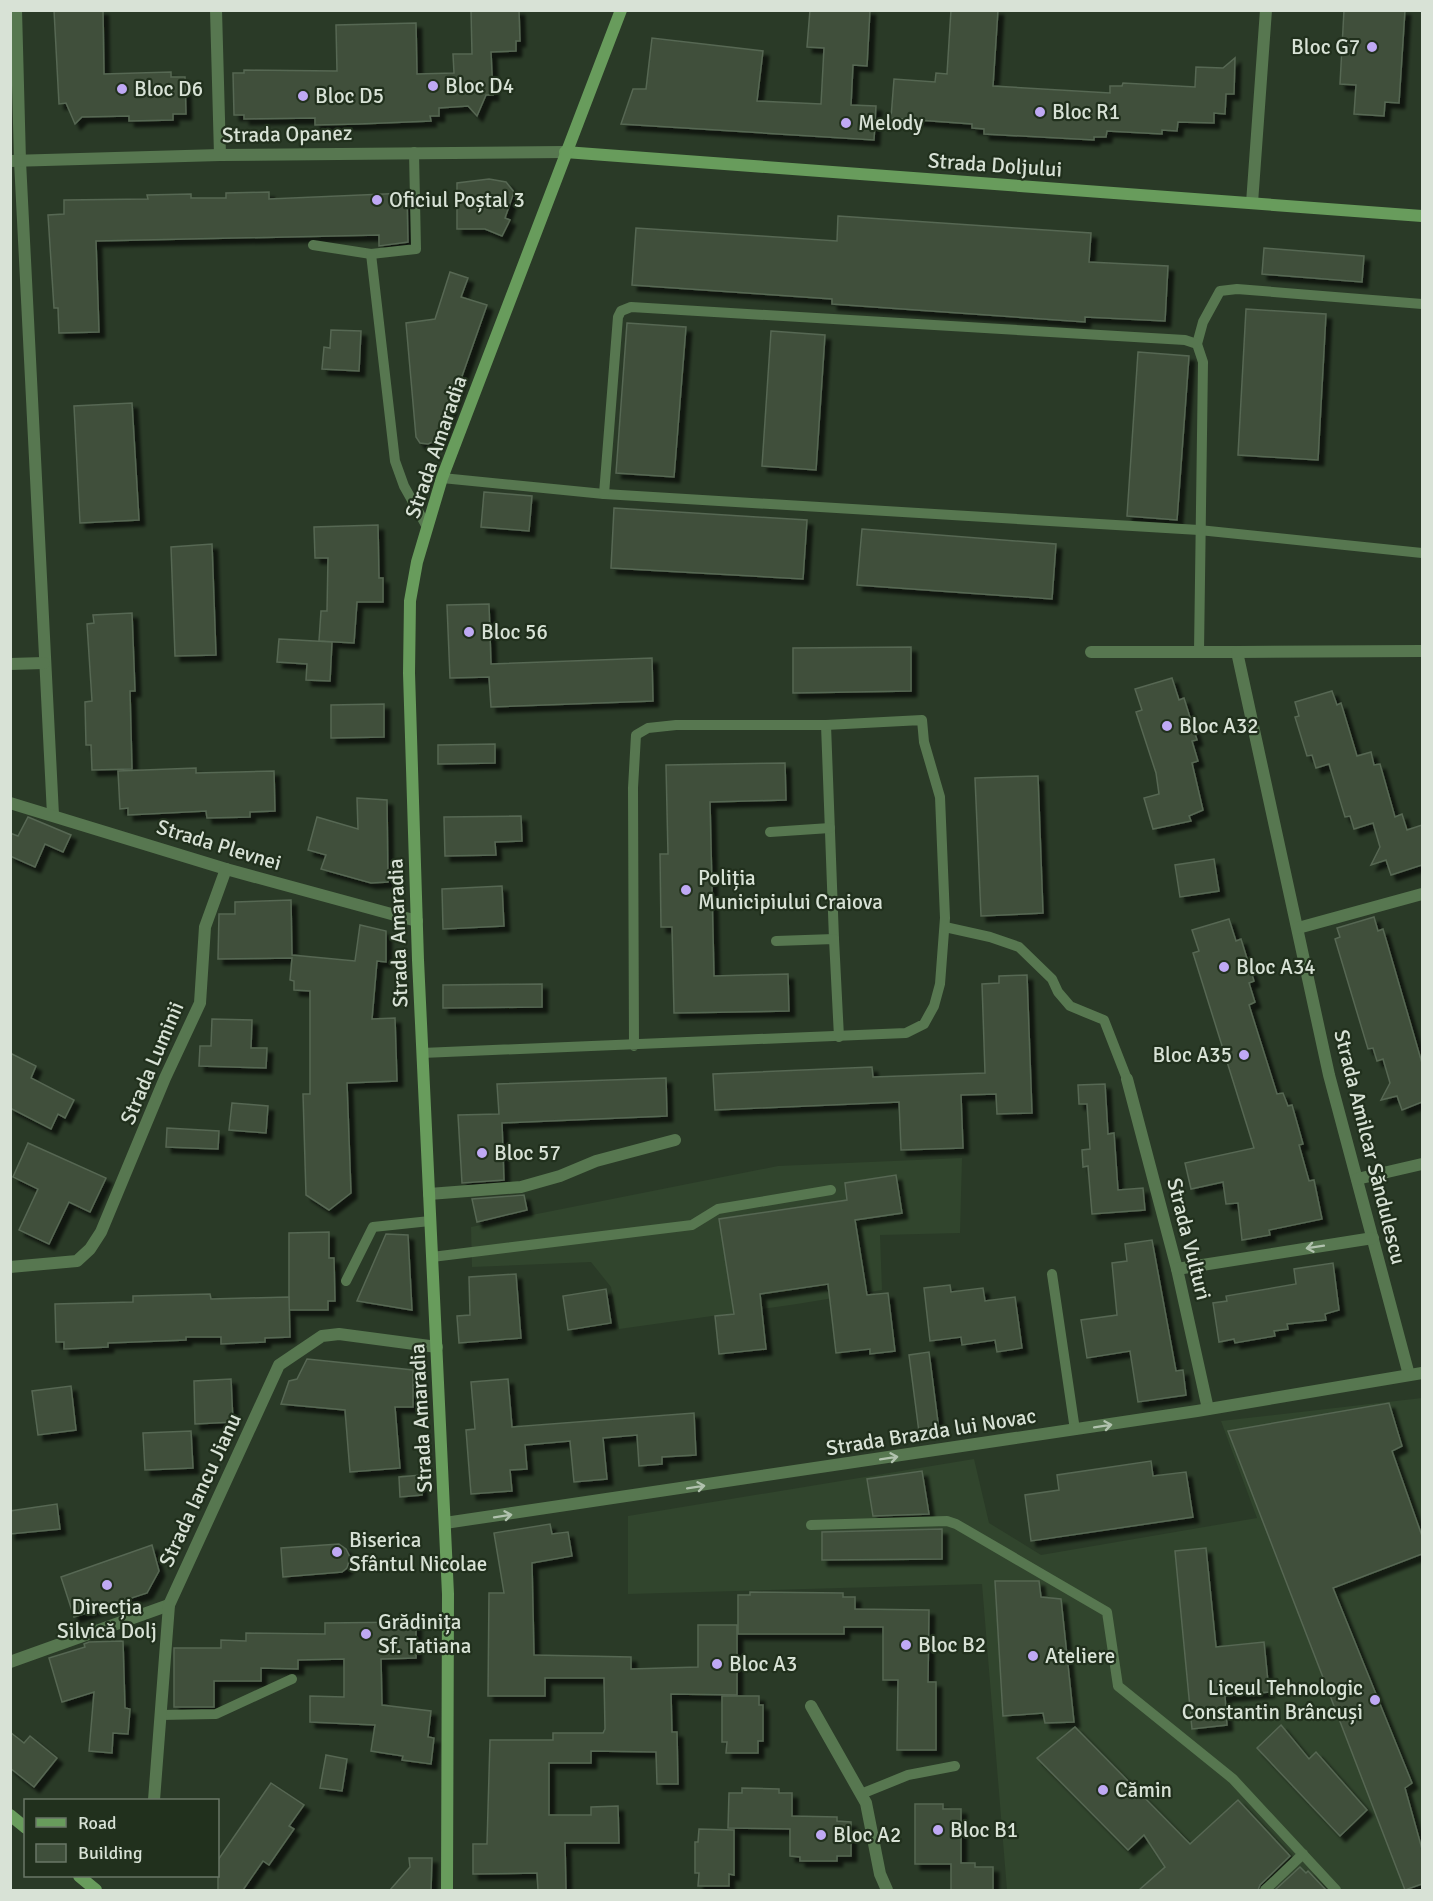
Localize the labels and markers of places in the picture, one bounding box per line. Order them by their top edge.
place label: Bloc G7 [1291,34,1360,60]
marker: Bloc G7 [1365,40,1379,54]
place label: Bloc D4 [445,73,514,99]
place label: Bloc D6 [134,76,203,102]
marker: Bloc D4 [426,79,440,93]
marker: Bloc D6 [115,82,129,96]
place label: Bloc D5 [315,83,384,109]
marker: Bloc D5 [296,89,310,103]
place label: Bloc R1 [1052,99,1120,125]
marker: Bloc R1 [1033,105,1047,119]
place label: Melody [858,110,923,136]
marker: Melody [839,116,853,130]
place label: Oficiul Poștal 3 [389,187,525,213]
marker: Oficiul Poștal 3 [370,193,384,207]
place label: Bloc 56 [481,619,548,645]
marker: Bloc 56 [462,625,476,639]
place label: Bloc A32 [1179,713,1259,739]
marker: Bloc A32 [1160,719,1174,733]
place label: Poliția Municipiului Craiova [698,865,883,915]
marker: Poliția Municipiului Craiova [679,883,693,897]
place label: Bloc A34 [1236,954,1316,980]
marker: Bloc A34 [1217,960,1231,974]
place label: Bloc A35 [1152,1042,1232,1068]
marker: Bloc A35 [1237,1048,1251,1062]
place label: Bloc 57 [494,1140,561,1166]
marker: Bloc 57 [475,1146,489,1160]
place label: Biserica Sfântul Nicolae [349,1527,487,1577]
marker: Biserica Sfântul Nicolae [330,1545,344,1559]
marker: Direcția Silvică Dolj [100,1578,114,1592]
place label: Direcția Silvică Dolj [57,1594,157,1644]
place label: Grădinița Sf. Tatiana [378,1609,471,1659]
marker: Grădinița Sf. Tatiana [359,1627,373,1641]
place label: Bloc B2 [918,1632,986,1658]
marker: Bloc B2 [899,1638,913,1652]
place label: Ateliere [1045,1643,1115,1669]
marker: Ateliere [1026,1649,1040,1663]
place label: Bloc A3 [729,1651,797,1677]
marker: Bloc A3 [710,1657,724,1671]
place label: Liceul Tehnologic Constantin Brâncuși [1182,1675,1363,1725]
marker: Liceul Tehnologic Constantin Brâncuși [1368,1693,1382,1707]
place label: Cămin [1115,1777,1172,1803]
marker: Cămin [1096,1783,1110,1797]
place label: Bloc B1 [950,1817,1018,1843]
place label: Bloc A2 [833,1822,901,1848]
marker: Bloc B1 [931,1823,945,1837]
marker: Bloc A2 [814,1828,828,1842]

